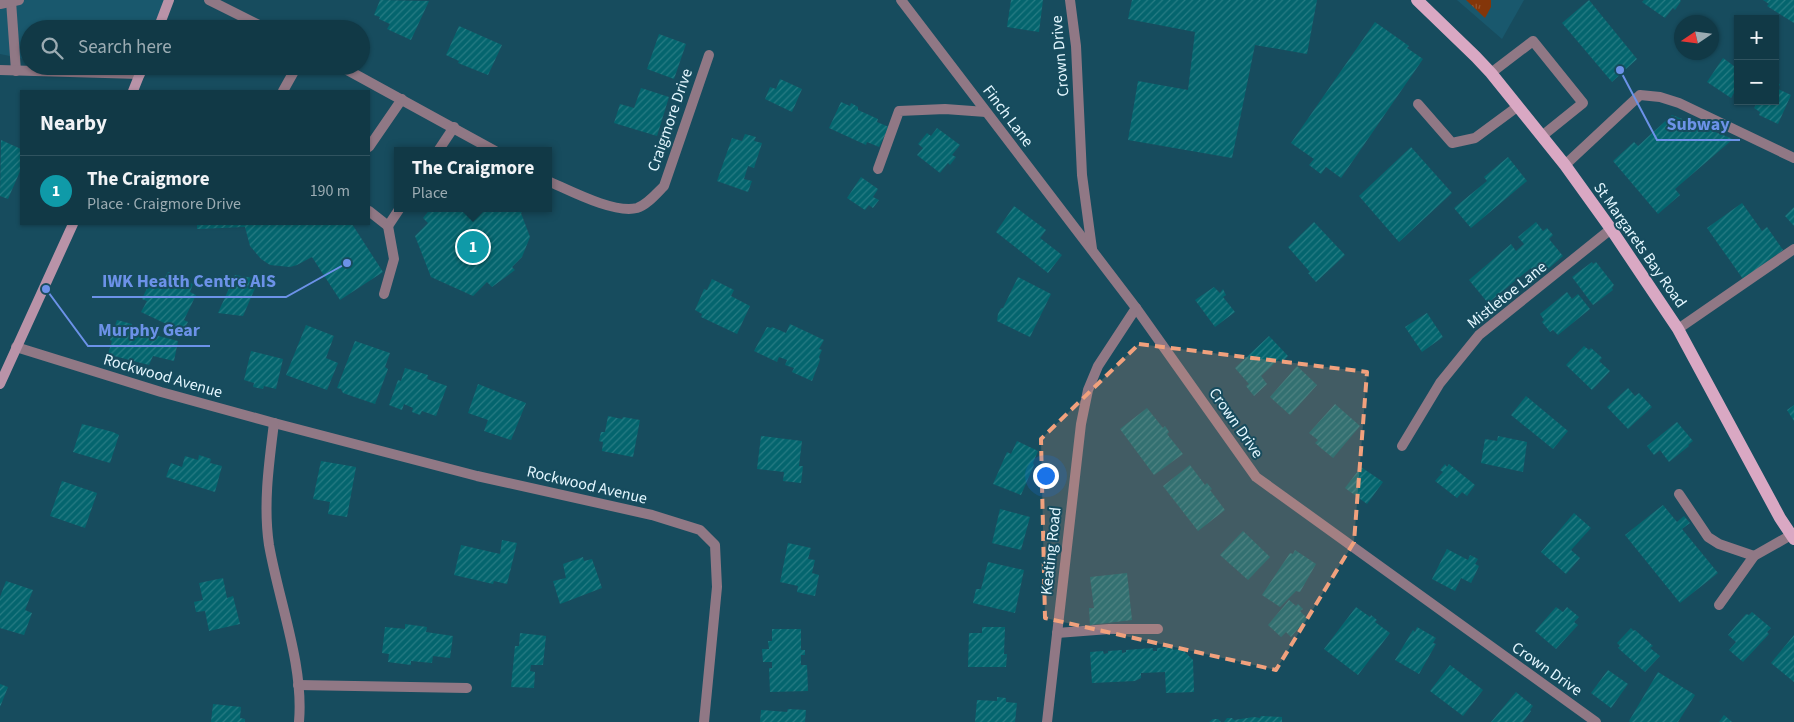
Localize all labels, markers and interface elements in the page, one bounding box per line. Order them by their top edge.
street label: Crown Drive [1045,14,1075,97]
north arrow [1674,15,1719,60]
map controls [1734,15,1779,105]
button: + [1734,15,1779,60]
search box [20,20,370,75]
icon: search [38,34,66,62]
text: Search here [78,34,172,61]
button: − [1734,60,1779,105]
street label: Craigmore Drive [642,66,698,174]
street label: Finch Lane [977,80,1039,152]
callout: Subway [1657,107,1740,140]
text: Nearby [40,108,107,138]
text: Subway [1666,112,1730,137]
popup [394,147,552,212]
text: The Craigmore [412,155,534,182]
text: The Craigmore [87,166,210,193]
street label: St Margarets Bay Road [1588,178,1692,312]
text: 1 [52,180,60,202]
text: 190 m [310,180,350,202]
text: Place [412,182,448,204]
text: Place · Craigmore Drive [87,193,241,215]
pin: 1 [457,228,489,266]
street label: Mistletoe Lane [1462,256,1552,334]
callout: IWK Health Centre AIS [92,264,286,297]
text: IWK Health Centre AIS [102,269,276,294]
callout: Murphy Gear [88,313,210,346]
text: Murphy Gear [98,318,201,343]
street label: Rockwood Avenue [101,348,225,404]
street label: Crown Drive [1204,383,1268,463]
street label: Rockwood Avenue [525,460,649,510]
your location [1033,463,1059,489]
street label: Keating Road [1035,506,1067,596]
street label: Crown Drive [1507,637,1587,701]

